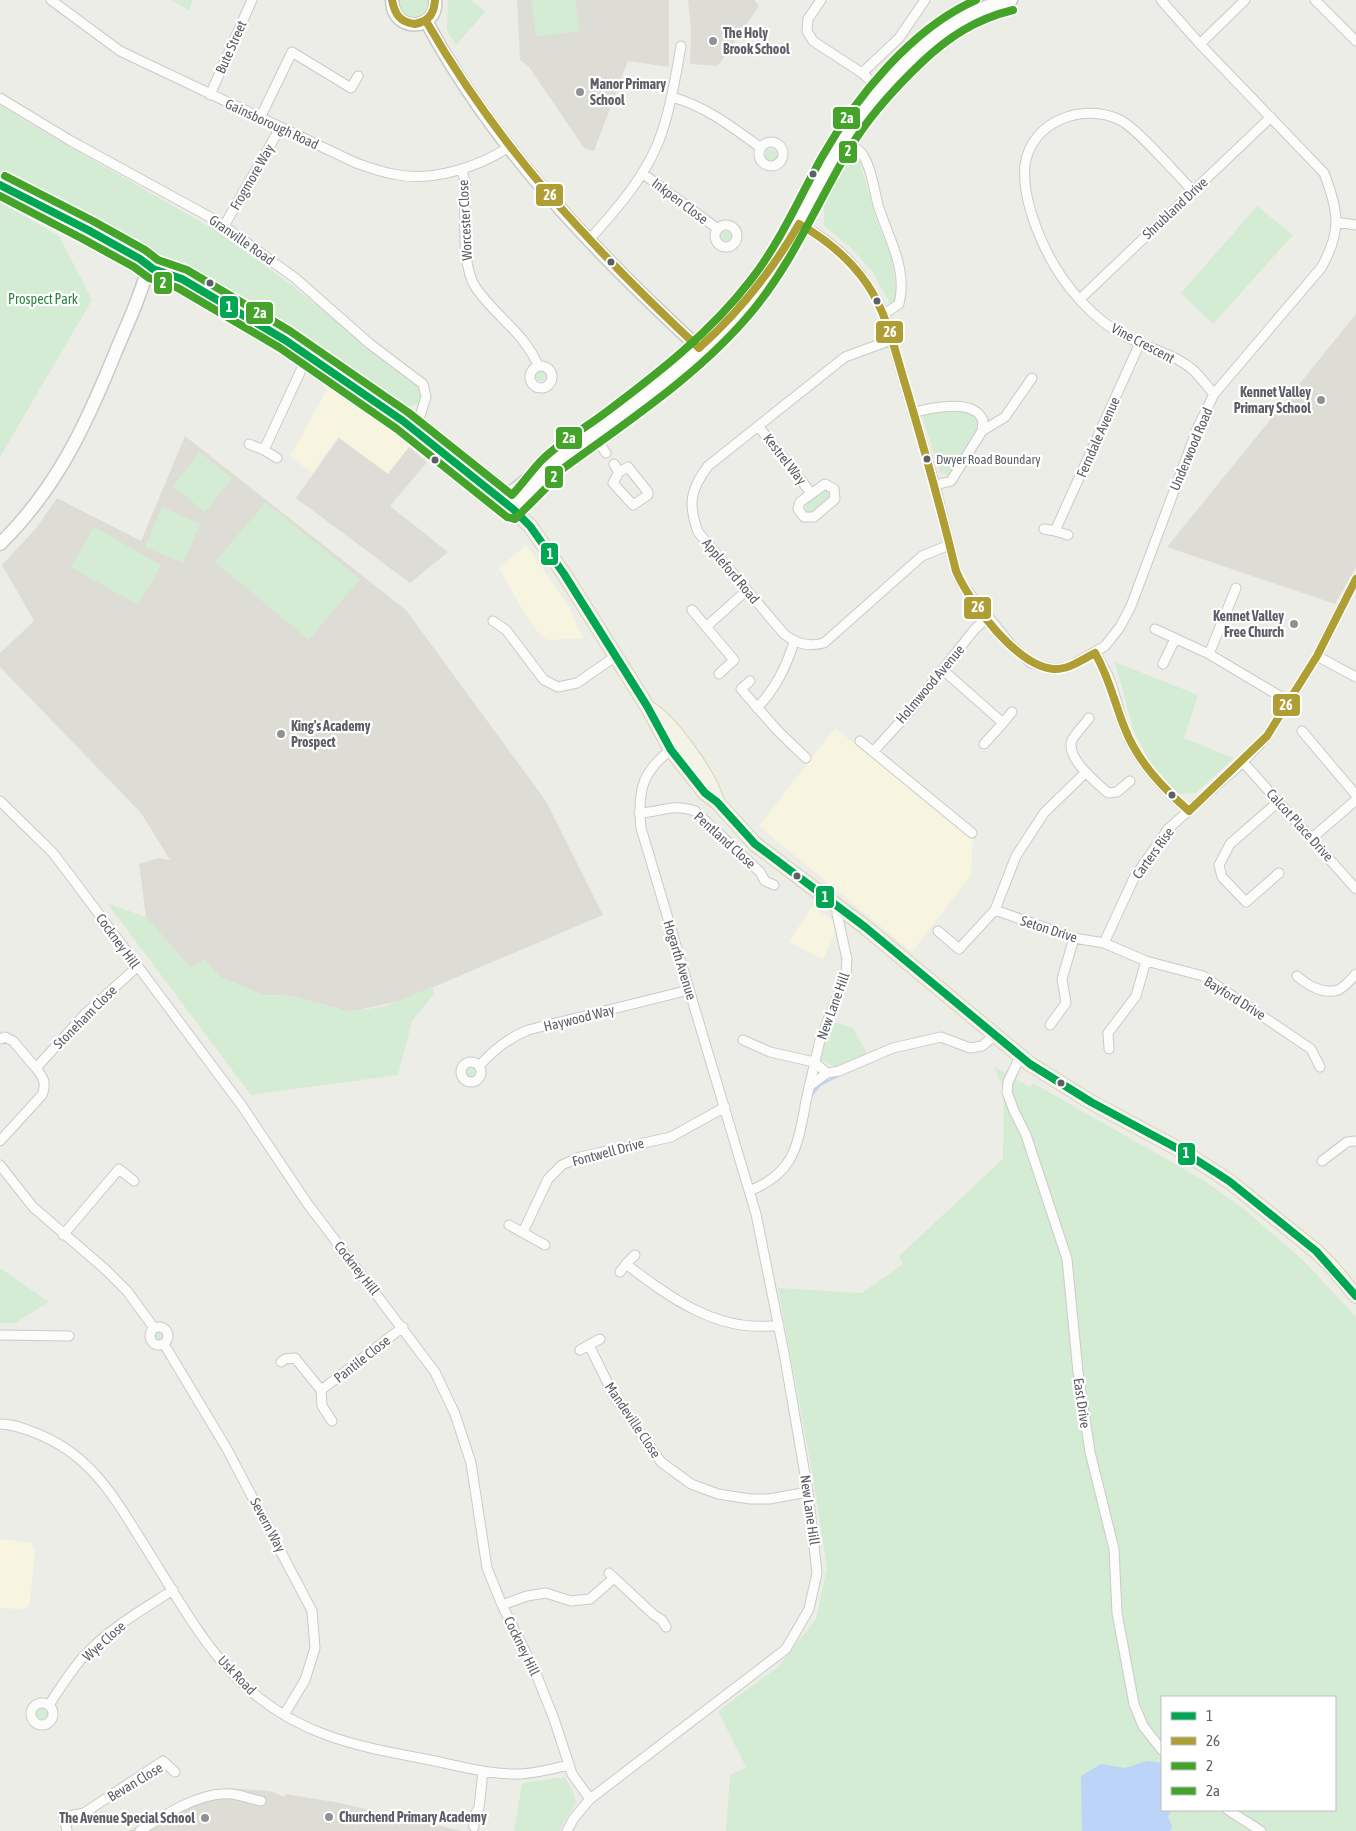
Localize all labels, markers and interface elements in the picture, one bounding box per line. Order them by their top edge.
street label: Bute Street [212,18,250,76]
place label: The Holy Brook School [723,25,790,57]
marker: The Holy Brook School [707,35,719,47]
place label: Manor Primary School [590,76,666,108]
marker: Manor Primary School [574,86,586,98]
street label: Gainsborough Road [223,95,321,153]
line badge: 2a [832,106,861,130]
text: 2a [840,110,854,126]
line badge: 2 [838,140,858,164]
street label: Frogmore Way [227,141,277,213]
text: 2 [845,143,852,159]
unlabelled marker [808,169,818,179]
street label: Shrubland Drive [1139,174,1211,242]
street label: Inkpen Close [649,175,711,227]
street label: Worcester Close [455,179,475,261]
line badge: 26 [535,183,564,207]
text: 26 [543,187,557,203]
street label: Granville Road [206,212,278,268]
unlabelled marker [606,257,616,267]
line badge: 2 [153,271,173,295]
text: 2 [160,275,167,291]
unlabelled marker [205,278,215,288]
park label: Prospect Park [8,291,78,307]
line badge: 1 [219,295,239,319]
unlabelled marker [872,296,882,306]
text: 1 [226,299,233,315]
line badge: 2a [245,301,274,325]
text: 2a [253,305,267,321]
line badge: 26 [875,320,904,344]
street label: Vine Crescent [1109,320,1177,366]
text: 26 [883,324,897,340]
place label: Kennet Valley Primary School [1234,384,1311,416]
street label: Ferndale Avenue [1073,394,1123,480]
marker: Kennet Valley Primary School [1315,394,1327,406]
street label: Underwood Road [1166,405,1216,493]
line badge: 2a [555,426,583,450]
text: 2a [562,430,576,446]
street label: Kestrel Way [760,430,810,488]
place label: Dwyer Road Boundary [936,452,1041,467]
marker: Dwyer Road Boundary [922,454,932,464]
unlabelled marker [430,455,440,465]
line badge: 2 [544,465,564,489]
text: 2 [551,469,558,485]
street label: Appleford Road [699,535,763,607]
line badge: 1 [540,542,559,566]
text: 1 [547,546,554,562]
line badge: 26 [963,596,992,620]
text: 26 [971,599,985,615]
place label: Kennet Valley Free Church [1213,608,1284,640]
marker: Kennet Valley Free Church [1288,618,1300,630]
street label: Holmwood Avenue [893,642,967,726]
line badge: 26 [1272,693,1301,717]
text: 26 [1279,697,1293,713]
place label: King's Academy Prospect [291,718,371,750]
marker: King's Academy Prospect [275,728,287,740]
street label: Calcot Place Drive [1263,786,1337,864]
unlabelled marker [1167,790,1177,800]
street label: Pentland Close [691,808,759,872]
street label: Carters Rise [1129,824,1177,882]
unlabelled marker [792,871,802,881]
line badge: 1 [815,885,835,909]
text: 1 [822,889,829,905]
street label: Cockney Hill [93,911,143,972]
street label: Seton Drive [1019,912,1079,946]
street label: Hogarth Avenue [660,918,700,1002]
street label: New Lane Hill [813,970,853,1042]
street label: Bayford Drive [1201,973,1269,1023]
street label: Stoneham Close [50,982,120,1052]
street label: Haywood Way [542,1001,616,1035]
unlabelled marker [1056,1078,1066,1088]
street label: Fontwell Drive [570,1135,646,1169]
line badge: 1 [1177,1142,1196,1166]
text: 1 [1183,1145,1190,1161]
street label: Cockney Hill [331,1238,383,1298]
street label: Pantile Close [331,1332,393,1386]
street label: East Drive [1071,1377,1093,1429]
street label: Mandeville Close [602,1379,664,1461]
street label: New Lane Hill [797,1474,823,1546]
street label: Severn Way [247,1495,289,1555]
street label: Cockney Hill [501,1614,543,1678]
street label: Wye Close [79,1618,129,1664]
street label: Usk Road [215,1652,259,1698]
legend [1161,1696,1336,1811]
text: 1 [1206,1707,1213,1724]
text: 26 [1206,1732,1220,1749]
text: 2 [1206,1757,1213,1774]
street label: Bevan Close [105,1759,165,1805]
text: 2a [1206,1782,1220,1799]
place label: Churchend Primary Academy [339,1809,487,1825]
place label: The Avenue Special School [59,1810,195,1826]
marker: Churchend Primary Academy [323,1811,335,1823]
marker: The Avenue Special School [199,1812,211,1824]

